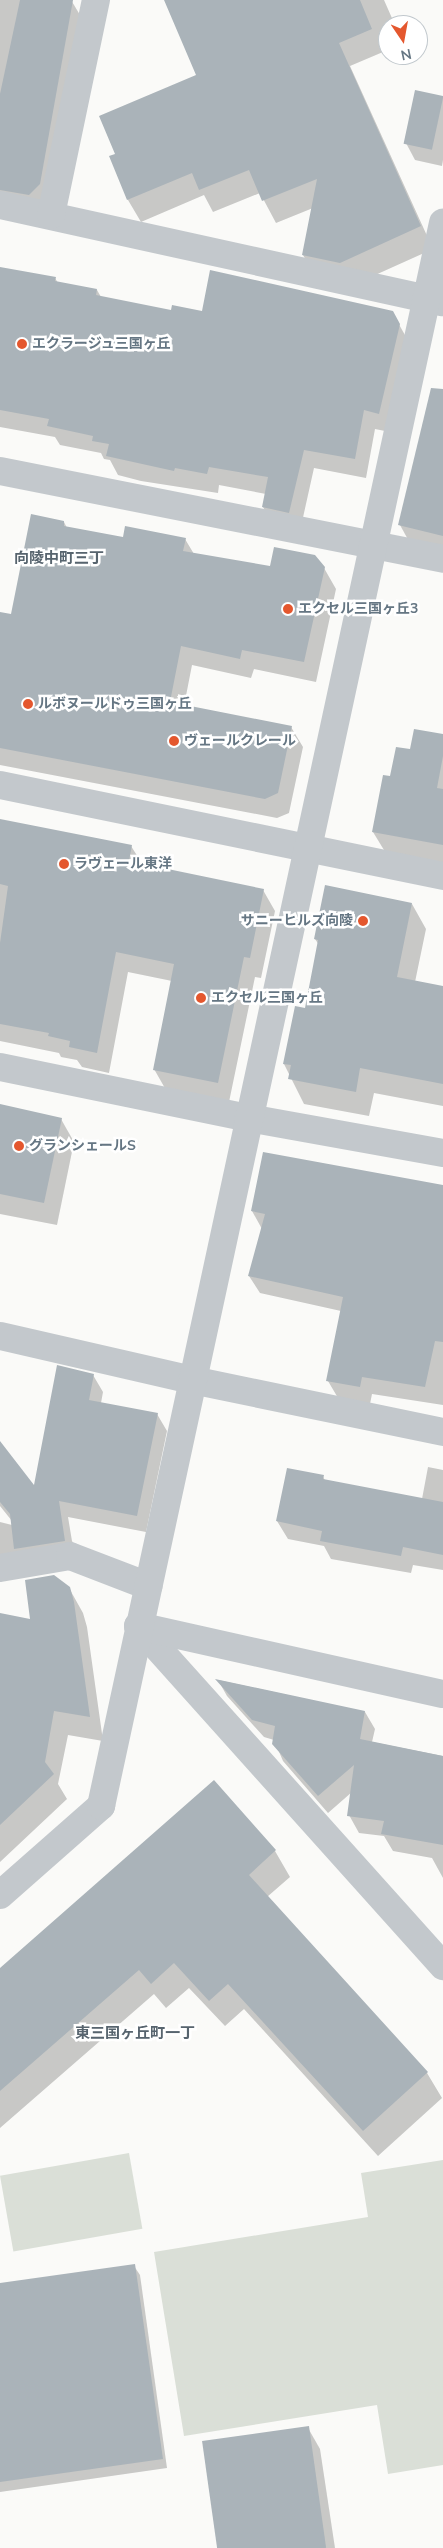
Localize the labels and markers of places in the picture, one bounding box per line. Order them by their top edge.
place label: エクラージュ三国ヶ丘 [32,336,172,352]
marker: エクラージュ三国ヶ丘 [16,338,28,350]
place label: エクセル三国ヶ丘3 [298,601,418,617]
marker: エクセル三国ヶ丘3 [282,603,294,615]
place label: ルボヌールドゥ三国ヶ丘 [38,696,192,712]
marker: ルボヌールドゥ三国ヶ丘 [22,698,34,710]
place label: ヴェールクレール [184,733,296,749]
marker: ヴェールクレール [168,735,180,747]
place label: ラヴェール東洋 [74,856,172,872]
marker: ラヴェール東洋 [58,858,70,870]
place label: サニーヒルズ向陵 [241,913,353,929]
marker: サニーヒルズ向陵 [357,915,369,927]
place label: エクセル三国ヶ丘 [211,990,323,1006]
marker: エクセル三国ヶ丘 [195,992,207,1004]
place label: グランシェールS [29,1138,136,1154]
marker: グランシェールS [13,1140,25,1152]

